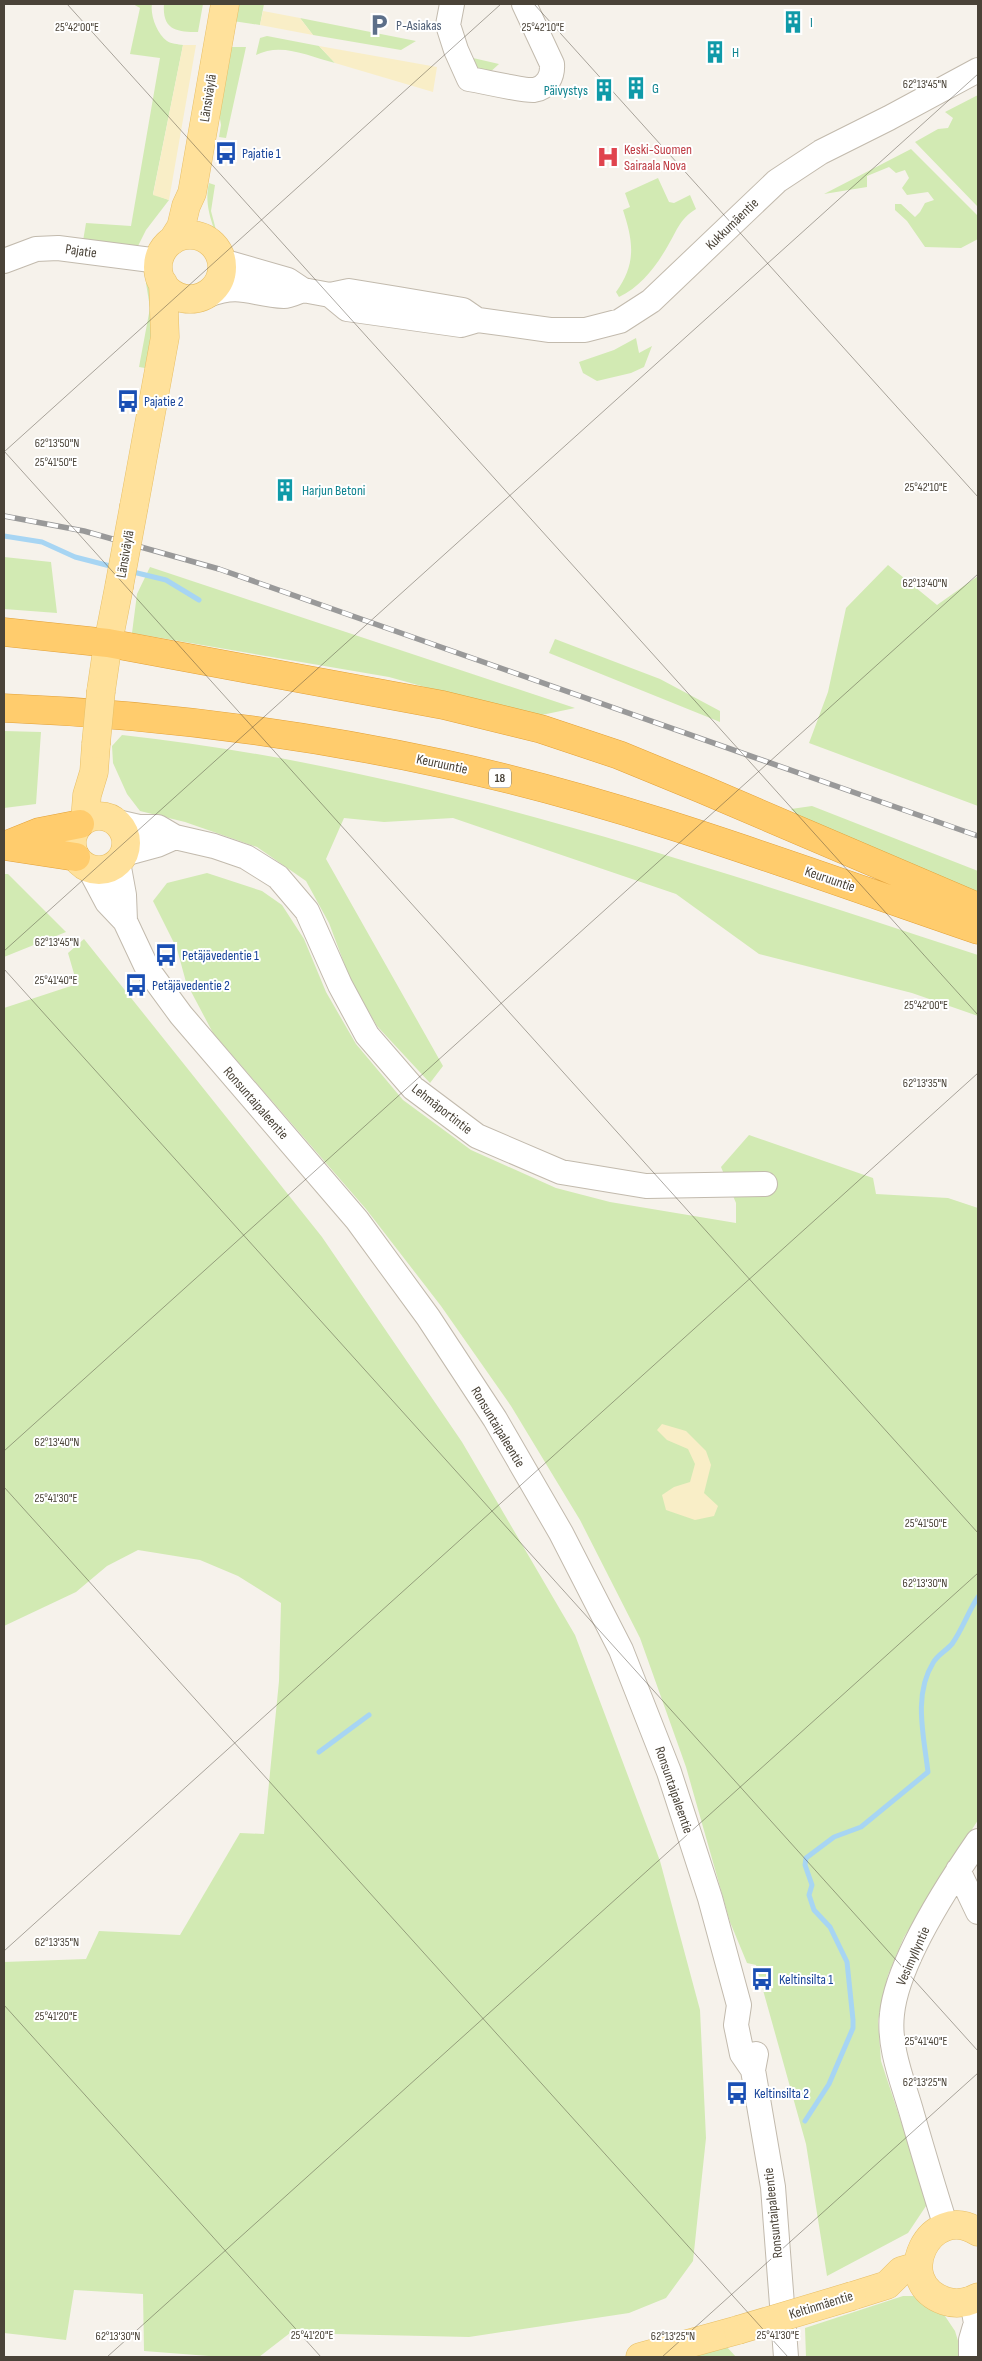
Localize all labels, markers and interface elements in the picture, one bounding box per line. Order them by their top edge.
building icon: I [780,9,806,35]
parking icon: P-Asiakas [366,12,392,38]
place label: I [810,14,813,31]
place label: P-Asiakas [396,17,442,34]
text: 25°42'00"E [55,20,99,35]
text: 25°42'10"E [522,20,565,35]
building icon: H [702,39,728,65]
place label: H [732,44,739,61]
street label: Länsiväylä [196,73,220,123]
building icon: G [623,75,649,101]
building icon: Päivystys [591,77,617,103]
text: 62°13'45"N [903,77,947,92]
place label: G [652,80,659,97]
place label: Päivystys [544,82,588,99]
bus stop icon: Pajatie 1 [213,140,239,166]
place label: Keski-Suomen Sairaala Nova [624,141,692,174]
hospital icon: Keski-Suomen Sairaala Nova [595,144,621,170]
place label: Pajatie 1 [242,145,281,162]
street label: Kukkumäentie [702,195,762,253]
street label: Pajatie [64,240,98,262]
bus stop icon: Pajatie 2 [115,388,141,414]
place label: Pajatie 2 [144,393,184,410]
text: 62°13'50"N [35,436,79,451]
text: 25°41'50"E [35,455,77,470]
building icon: Harjun Betoni [272,477,298,503]
text: 25°42'10"E [905,480,948,495]
place label: Harjun Betoni [302,482,365,499]
street label: Länsiväylä [112,529,138,579]
text: 62°13'40"N [903,576,947,591]
street label: Keuruuntie [415,750,469,778]
road number: 18 [489,768,511,788]
street label: Keuruuntie [803,863,857,895]
text: 62°13'45"N [35,935,79,950]
bus stop icon: Petäjävedentie 1 [153,942,179,968]
place label: Petäjävedentie 1 [182,947,259,964]
bus stop icon: Petäjävedentie 2 [123,972,149,998]
text: 25°41'40"E [35,973,77,988]
place label: Petäjävedentie 2 [152,977,230,994]
text: 25°42'00"E [904,998,948,1013]
street label: Ronsuntaipaleentie [220,1063,292,1143]
text: 62°13'35"N [903,1076,947,1091]
street label: Lehmäportintie [408,1080,476,1138]
street label: Ronsuntaipaleentie [467,1384,529,1470]
text: 62°13'40"N [35,1435,79,1450]
text: 25°41'30"E [35,1491,77,1506]
text: 25°41'50"E [905,1516,947,1531]
text: 62°13'30"N [903,1576,947,1591]
street label: Ronsuntaipaleentie [651,1744,697,1836]
street label: Vesimyllyntie [892,1924,934,1988]
text: 62°13'35"N [35,1935,79,1950]
bus stop icon: Keltinsilta 1 [749,1966,775,1992]
place label: Keltinsilta 1 [779,1971,833,1988]
text: 25°41'20"E [35,2009,77,2024]
text: 25°41'40"E [905,2034,947,2049]
text: 62°13'25"N [903,2075,947,2090]
bus stop icon: Keltinsilta 2 [724,2080,750,2106]
place label: Keltinsilta 2 [754,2085,809,2102]
street label: Ronsuntaipaleentie [760,2167,786,2259]
street label: Keltinmäentie [787,2287,855,2323]
text: 25°41'20"E [291,2328,333,2343]
text: 25°41'30"E [757,2328,799,2343]
text: 62°13'30"N [96,2329,140,2344]
text: 62°13'25"N [651,2329,695,2344]

